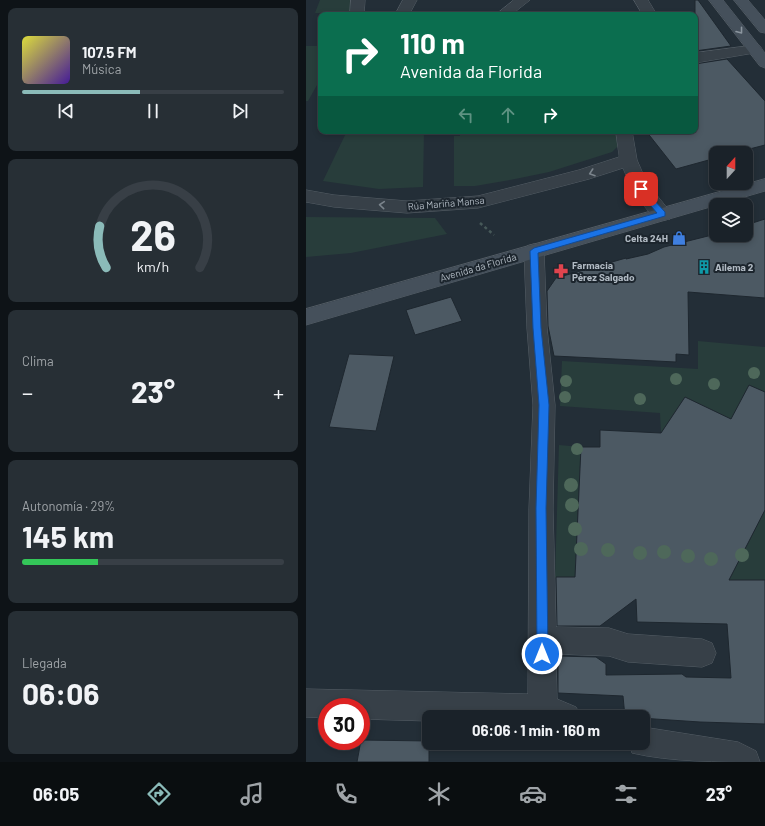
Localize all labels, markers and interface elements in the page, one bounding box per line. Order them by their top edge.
text: 110 m [400,26,465,60]
one-way arrow [735,26,742,33]
icon: right [334,28,386,80]
text: 107.5 FM [82,43,137,61]
text: Avenida da Florida [400,60,542,82]
text: Música [82,61,121,77]
icon: previous [55,100,77,122]
icon: pause [142,100,164,122]
icon: next [229,100,251,122]
icon: left [455,104,477,126]
icon: ahead [497,104,519,126]
icon: right [539,104,561,126]
north arrow [709,146,753,190]
map controls [709,146,753,242]
one-way arrow [588,168,595,176]
pin [624,172,658,206]
icon: arrive [630,178,652,200]
street label: Rúa Mariña Mansa [407,194,485,212]
button: layers [709,198,753,242]
one-way arrow [379,200,385,209]
text: 26 [130,209,176,259]
shop icon: Celta 24H [671,230,687,246]
place label: Celta 24H [625,232,668,244]
street label: Avenida da Florida [438,250,518,284]
text: km/h [137,258,169,275]
place label: Farmacia Pérez Salgado [572,259,635,283]
building icon: Ailema 2 [696,259,712,275]
place label: Ailema 2 [715,261,754,273]
pharmacy icon: Farmacia Pérez Salgado [553,263,569,279]
text: Clima [22,353,54,369]
text: 23° [131,373,175,409]
text: − [22,379,33,405]
text: + [273,379,284,405]
text: Autonomía · 29% [22,498,115,514]
text: 145 km [22,518,114,554]
position arrow [521,633,563,675]
text: Llegada [22,655,67,671]
text: 06:06 [22,675,99,711]
speed limit sign: 30 [318,698,370,750]
text: 06:06 · 1 min · 160 m [472,721,600,739]
icon: directions [145,780,173,808]
icon: music [238,780,266,808]
icon: phone [332,780,360,808]
icon: climate [425,780,453,808]
icon: car [519,780,547,808]
icon: filters [612,780,640,808]
text: 06:05 [33,783,79,805]
text: 23° [706,783,732,805]

